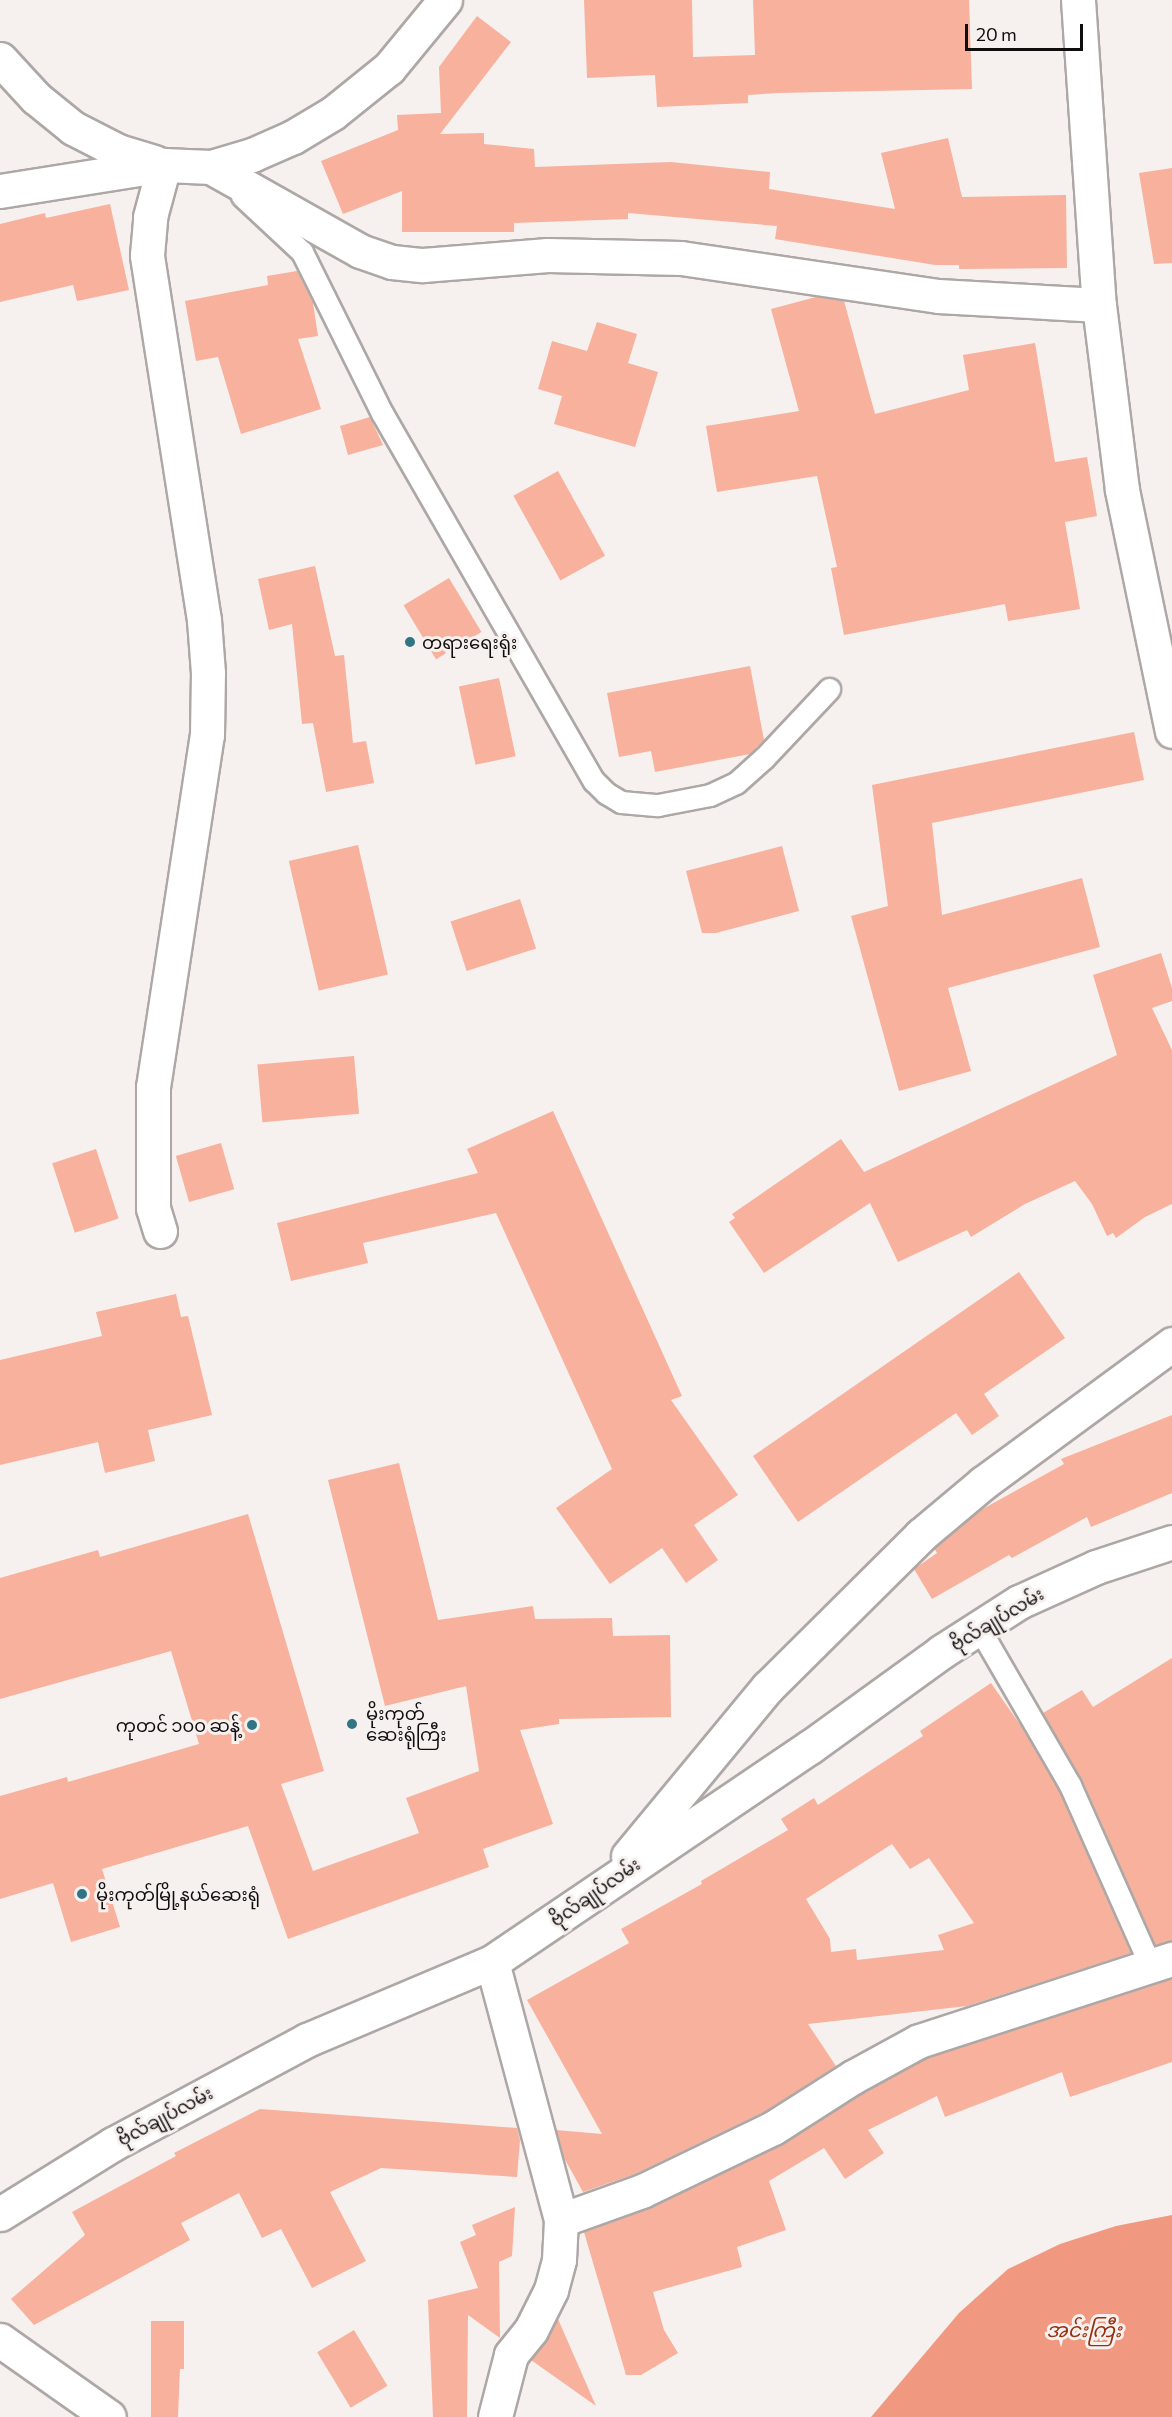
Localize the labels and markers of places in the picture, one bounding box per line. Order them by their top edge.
place label: တရားရေးရုံး [422,631,517,653]
marker: တရားရေးရုံး [403,635,417,649]
place label: မိုးကုတ်‌ ‌ဆေးရုံကြီး [366,1703,446,1746]
place label: ကုတင် ၁၀၀ ဆန့် [116,1714,240,1736]
marker: မိုးကုတ်‌ ‌ဆေးရုံကြီး [343,1715,361,1733]
marker: ကုတင် ၁၀၀ ဆန့် [245,1718,259,1732]
place label: မိုးကုတ်မြို့နယ်ဆေးရုံ [96,1883,260,1905]
marker: မိုးကုတ်မြို့နယ်ဆေးရုံ [73,1885,91,1903]

